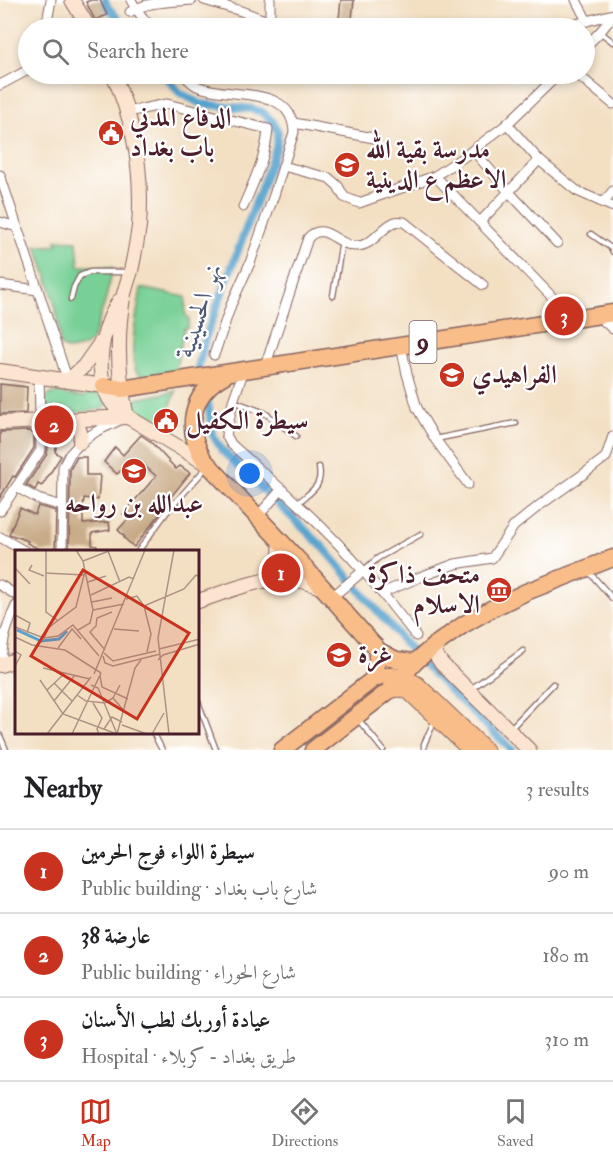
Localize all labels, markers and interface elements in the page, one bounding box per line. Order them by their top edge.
search box [18,18,595,84]
icon: search [39,35,72,68]
text: Search here [87,37,189,65]
place label: الدفاع المدني باب بغداد [129,102,231,164]
public building icon: الدفاع المدني باب بغداد [96,118,126,148]
place label: مدرسة بقية الله الاعظم ع الدينية [366,129,506,203]
school or university icon: مدرسة بقية الله الاعظم ع الدينية [332,150,362,180]
water label: نهر الحسينية [168,259,230,363]
pin: 3 [544,294,584,338]
road number: 9 [410,321,436,363]
place label: الفراهيدي [472,359,557,396]
school or university icon: الفراهيدي [437,360,467,390]
pin: 2 [34,402,74,448]
place label: سيطرة الكفيل [186,405,309,439]
public building icon: سيطرة الكفيل [151,406,181,436]
school or university icon: عبدالله بن رواحه [119,456,149,486]
your location [235,459,264,488]
place label: عبدالله بن رواحه [65,488,203,520]
inset map [15,550,200,735]
pin: 1 [262,550,300,596]
place label: متحف ذاكرة الاسلام [367,559,480,627]
museum icon: متحف ذاكرة الاسلام [484,575,514,605]
place label: غزة [358,639,392,673]
school or university icon: غزة [324,640,354,670]
text: Nearby [24,773,102,805]
text: 3 results [526,777,589,802]
text: سيطرة اللواء فوج الحرمين [81,838,255,866]
text: 1 [40,859,47,884]
text: 90 m [549,859,589,884]
text: Public building · شارع باب بغداد [81,876,317,901]
text: عارضة 38 [81,922,151,950]
text: 2 [38,943,49,968]
text: 180 m [542,943,589,968]
text: Public building · شارع الحوراء [81,960,296,985]
text: عيادة أوربك لطب الأسنان [81,1006,270,1034]
text: 3 [40,1027,47,1052]
text: 310 m [544,1027,589,1052]
text: Hospital · طريق بغداد - كربلاء [81,1044,296,1069]
tab: Map [79,1095,112,1151]
tab: Directions [271,1095,338,1151]
tab: Saved [497,1095,534,1151]

